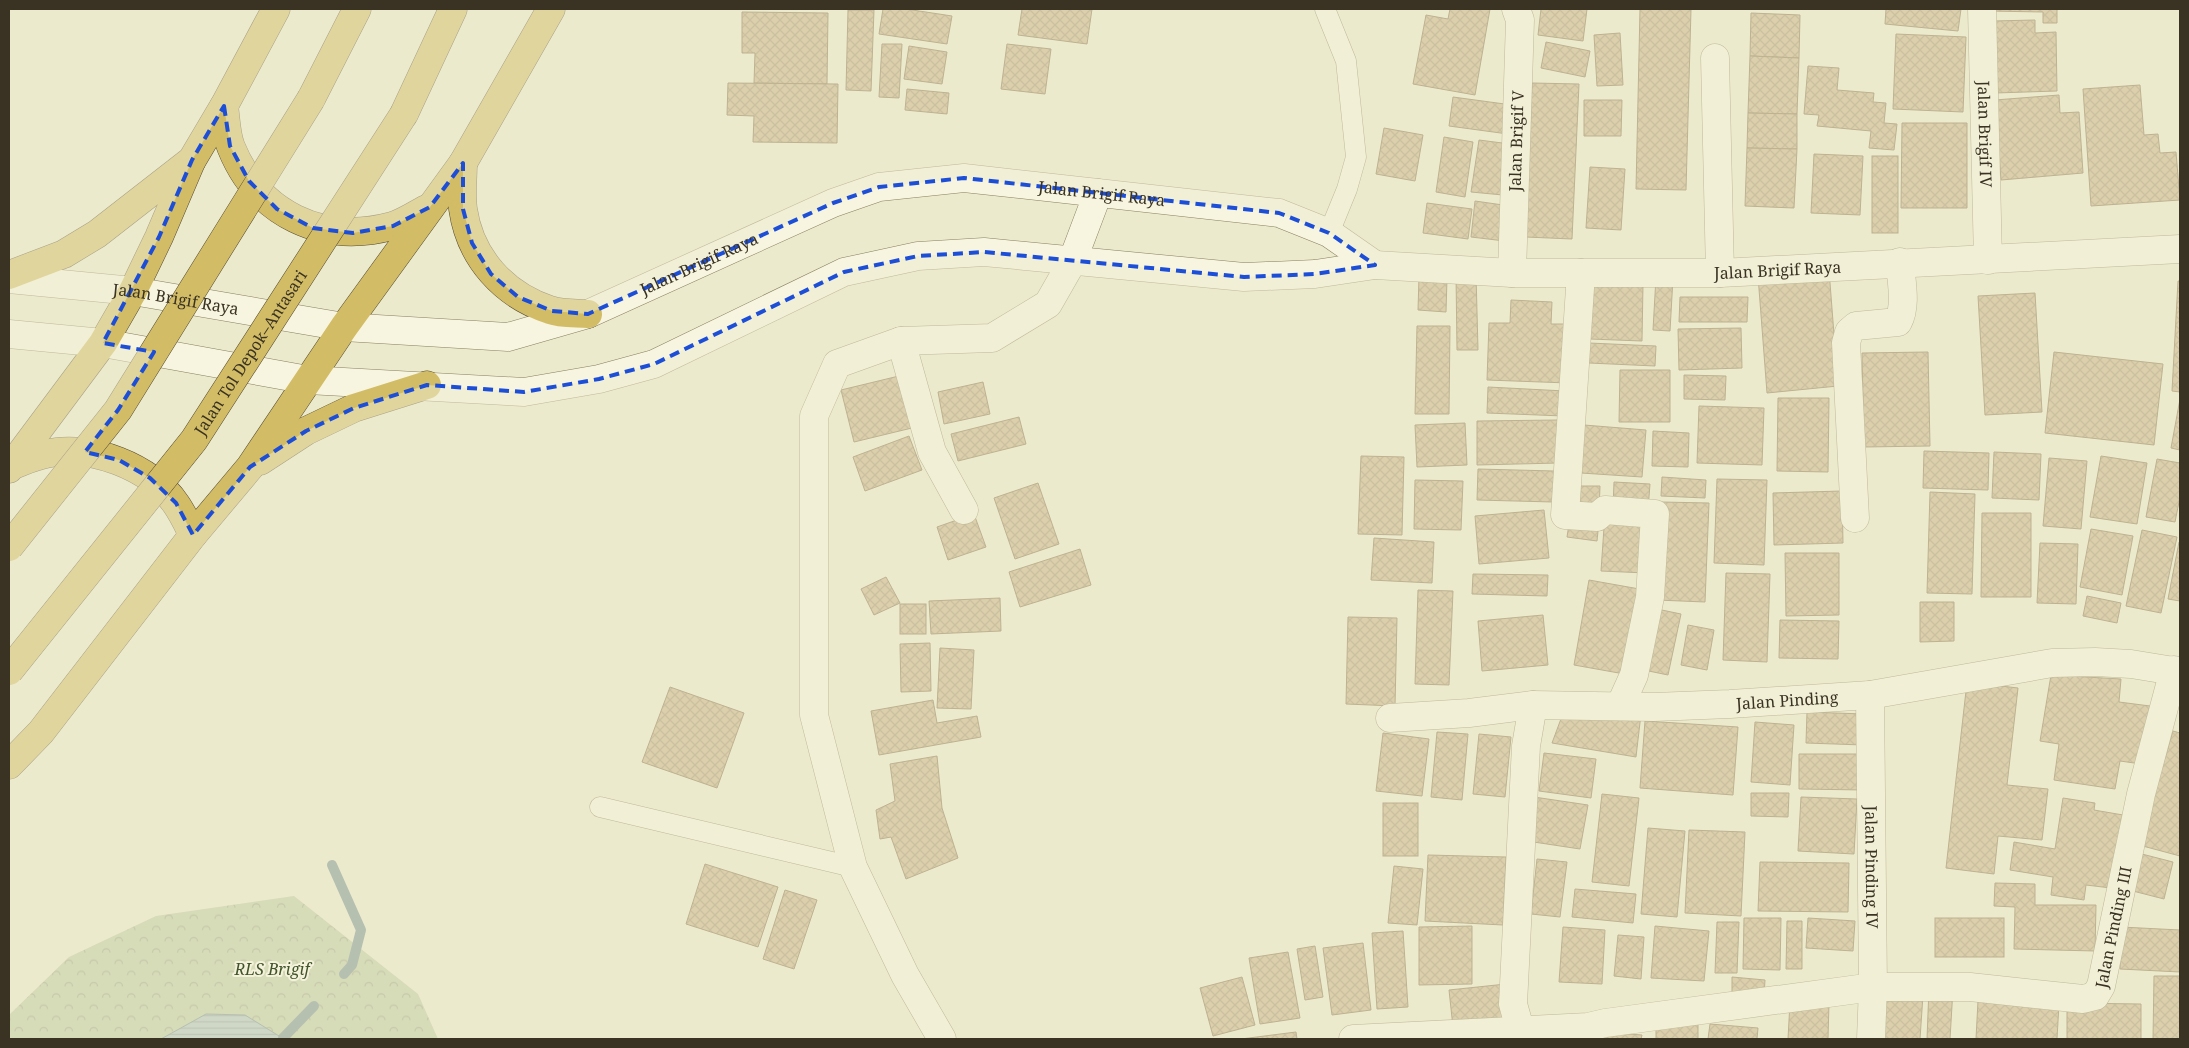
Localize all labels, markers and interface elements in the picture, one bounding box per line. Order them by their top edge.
street label: Jalan Brigif IV [1973,79,1997,188]
street label: Jalan Brigif V [1504,90,1529,193]
street label: Jalan Brigif Raya [1036,175,1166,211]
street label: Jalan Brigif Raya [635,227,762,300]
street label: Jalan Brigif Raya [1713,256,1842,284]
street label: Jalan Tol Depok–Antasari [188,266,312,440]
street label: Jalan Brigif Raya [111,278,240,320]
street label: Jalan Pinding [1734,686,1839,715]
street label: Jalan Pinding IV [1860,804,1883,929]
street label: Jalan Pinding III [2090,864,2137,991]
park label: RLS Brigif [233,958,312,980]

